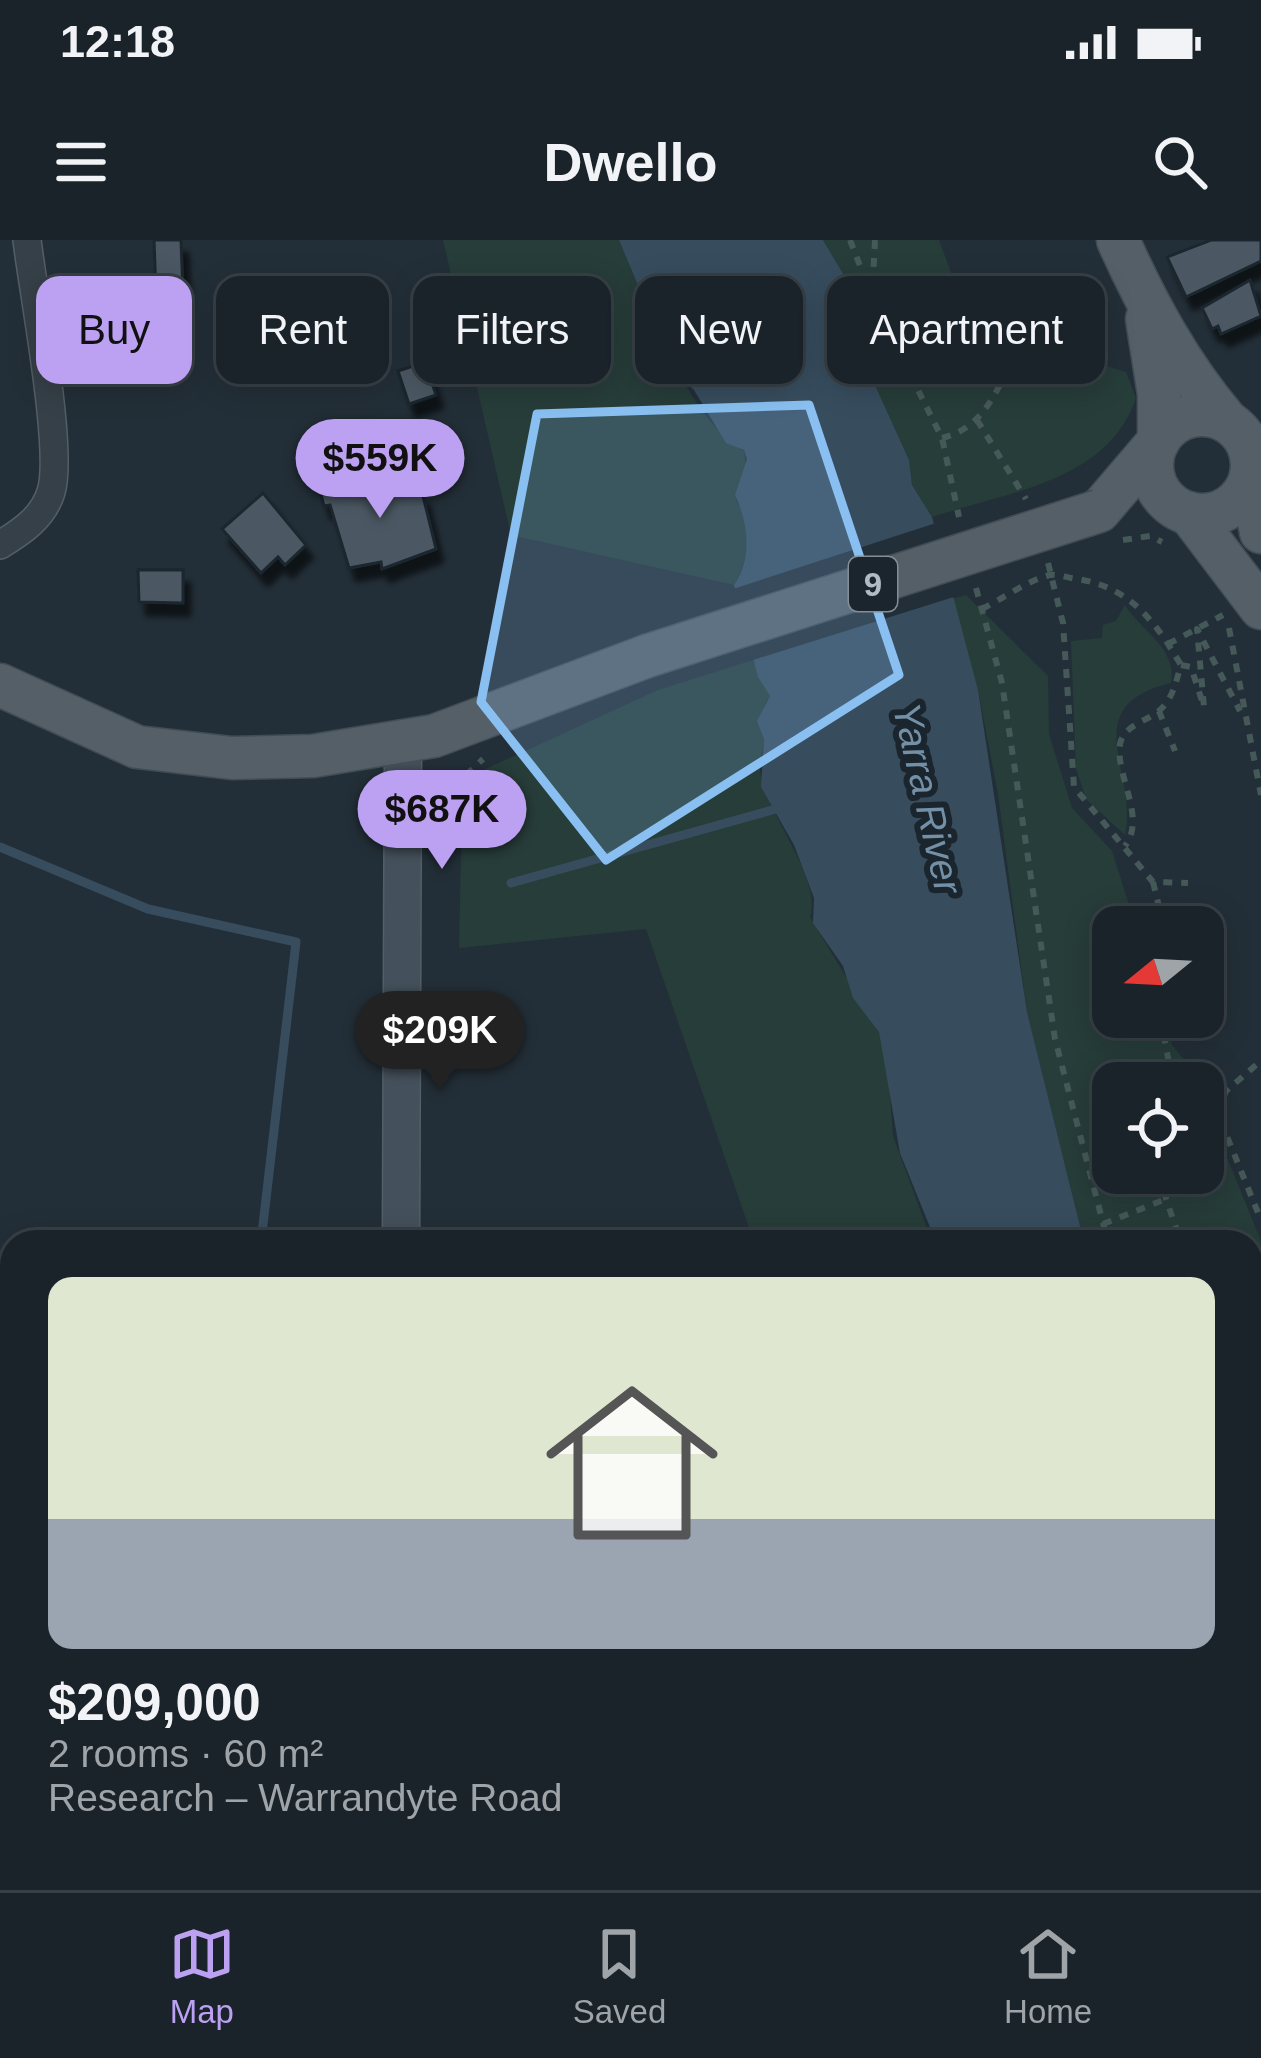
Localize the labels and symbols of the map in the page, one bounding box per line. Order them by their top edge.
pin: $559K [296,419,464,521]
road number: 9 [849,557,897,611]
water label: Yarra River [885,699,971,900]
pin: $687K [358,770,526,872]
north arrow [1092,906,1224,1038]
pin: $209K [356,991,524,1093]

